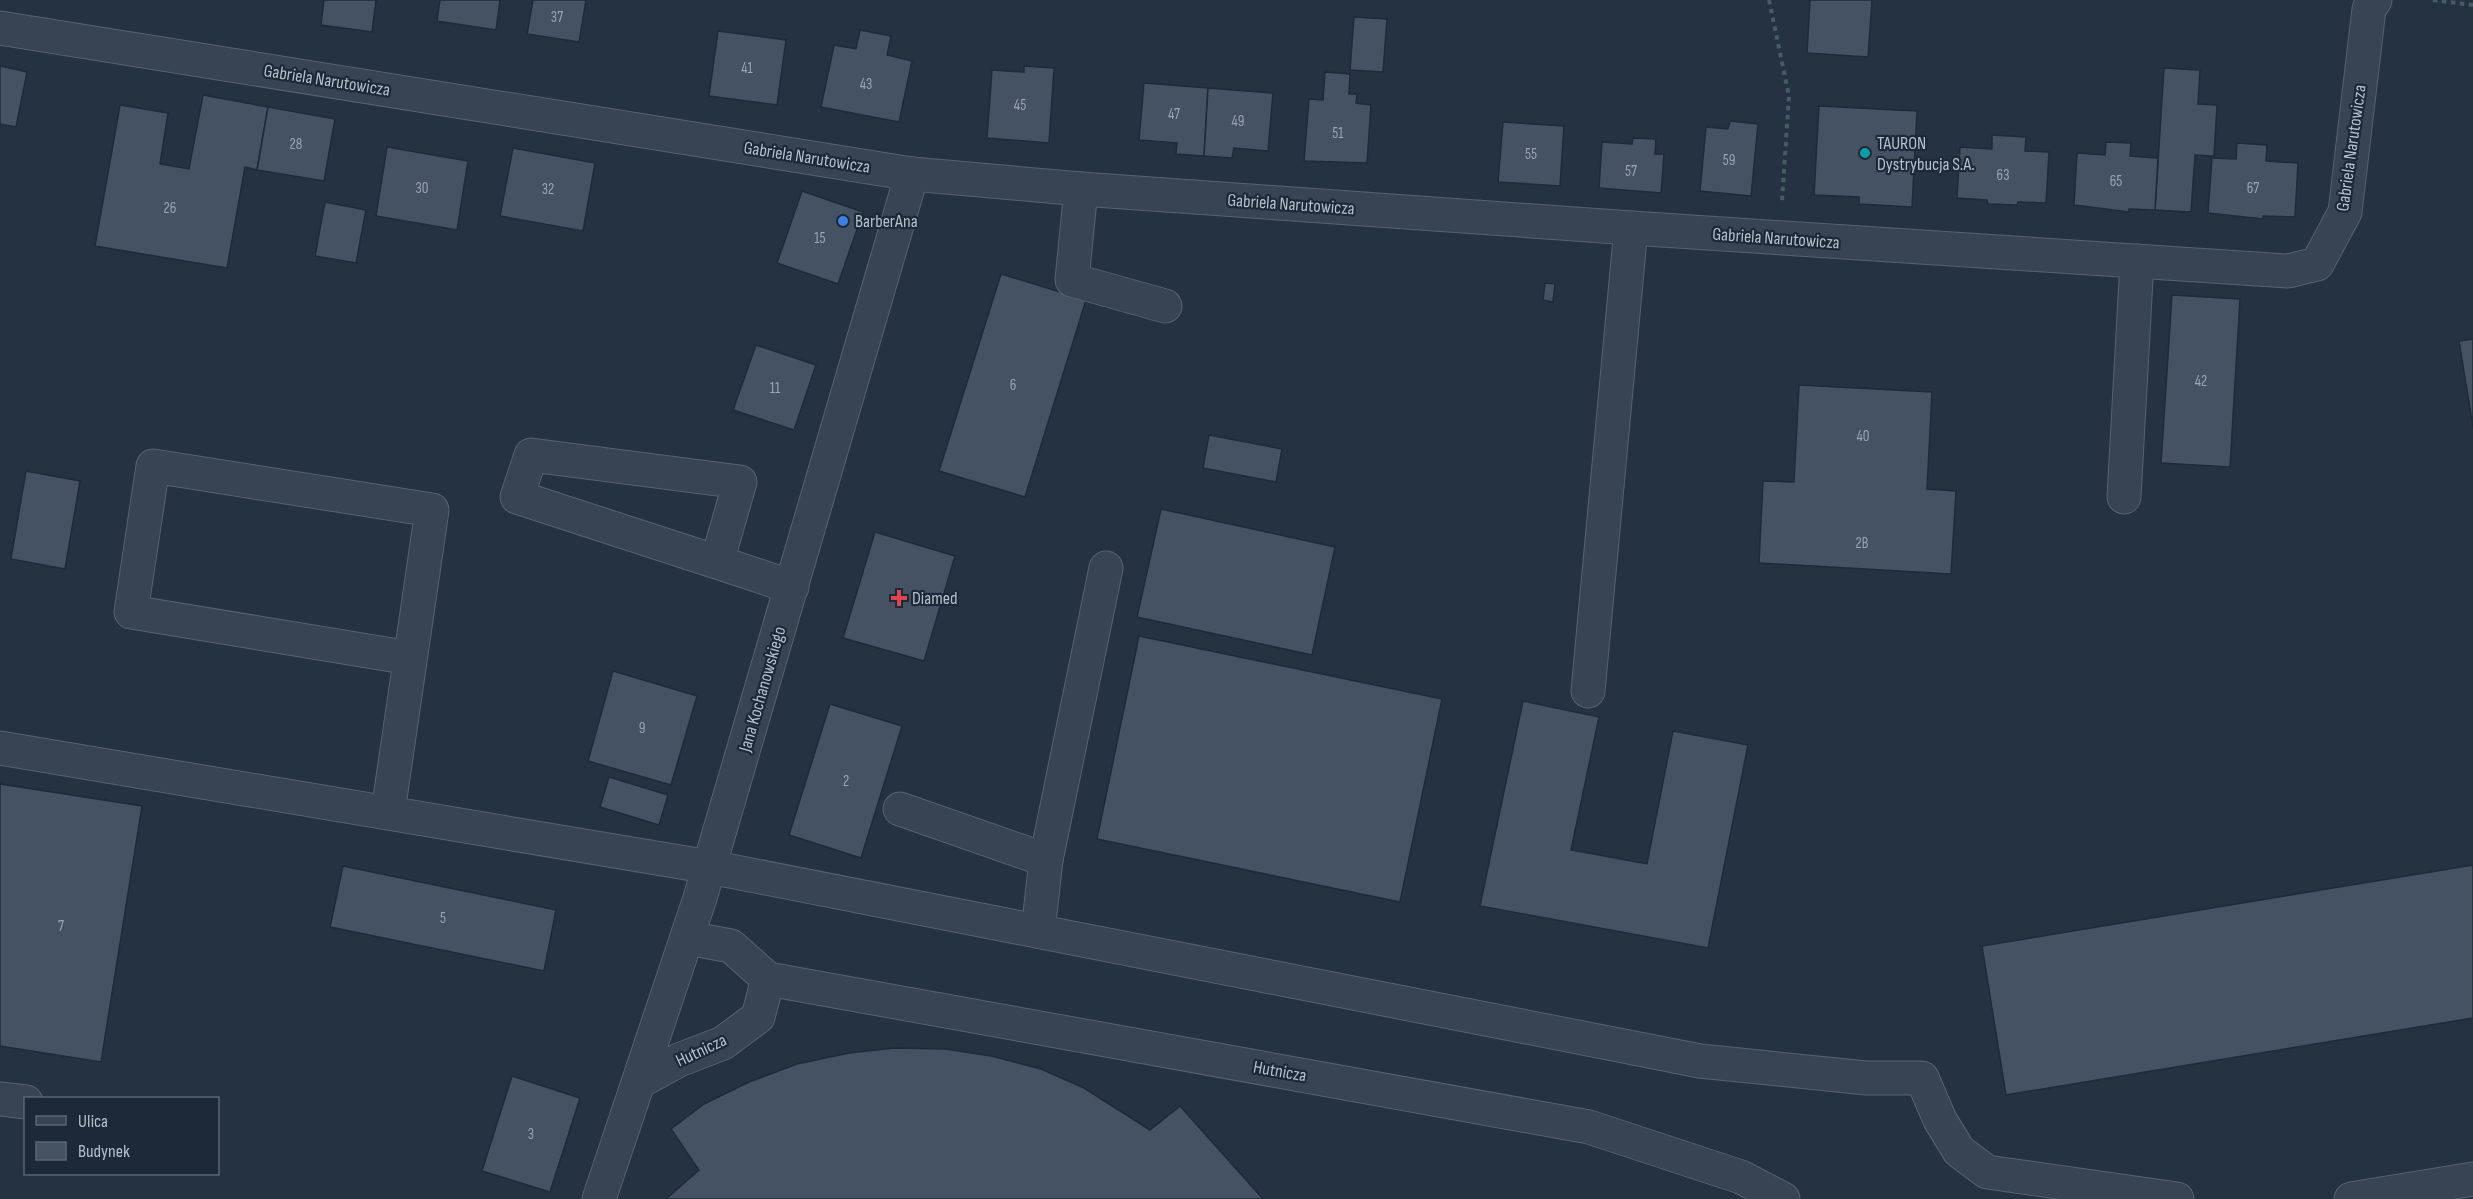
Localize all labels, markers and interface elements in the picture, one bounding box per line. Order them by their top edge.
house number: 37 [551,8,563,27]
house number: 41 [741,59,754,78]
street label: Gabriela Narutowicza [262,60,392,101]
house number: 43 [860,75,872,94]
street label: Gabriela Narutowicza [2332,83,2371,213]
house number: 45 [1014,96,1026,115]
house number: 47 [1168,105,1180,124]
house number: 49 [1232,112,1244,131]
house number: 51 [1332,124,1344,143]
place label: TAURON Dystrybucja S.A. [1877,133,1975,175]
house number: 28 [290,135,302,154]
street label: Gabriela Narutowicza [742,137,872,178]
house number: 55 [1525,145,1537,164]
marker: TAURON Dystrybucja S.A. [1858,146,1872,160]
house number: 59 [1723,151,1735,170]
house number: 57 [1625,162,1637,181]
house number: 63 [1997,166,2009,185]
house number: 65 [2110,172,2122,191]
house number: 30 [416,179,428,198]
house number: 67 [2247,179,2259,198]
house number: 32 [542,180,554,199]
street label: Gabriela Narutowicza [1227,190,1355,219]
house number: 26 [164,199,176,218]
place label: BarberAna [855,211,918,232]
marker: BarberAna [836,214,850,228]
street label: Gabriela Narutowicza [1712,224,1840,253]
house number: 15 [814,229,826,248]
house number: 42 [2195,372,2207,391]
house number: 6 [1010,376,1016,395]
house number: 11 [770,379,781,398]
house number: 40 [1857,427,1869,446]
house number: 2B [1856,534,1869,553]
place label: Diamed [912,588,957,609]
marker: Diamed [890,589,908,607]
street label: Jana Kochanowskiego [734,624,790,755]
house number: 9 [639,719,645,738]
house number: 2 [843,772,849,791]
house number: 5 [440,909,446,928]
house number: 7 [58,917,64,936]
street label: Hutnicza [672,1030,730,1071]
street label: Hutnicza [1252,1056,1308,1087]
legend [24,1097,219,1175]
text: Ulica [78,1111,108,1132]
house number: 3 [528,1125,534,1144]
text: Budynek [78,1141,130,1162]

